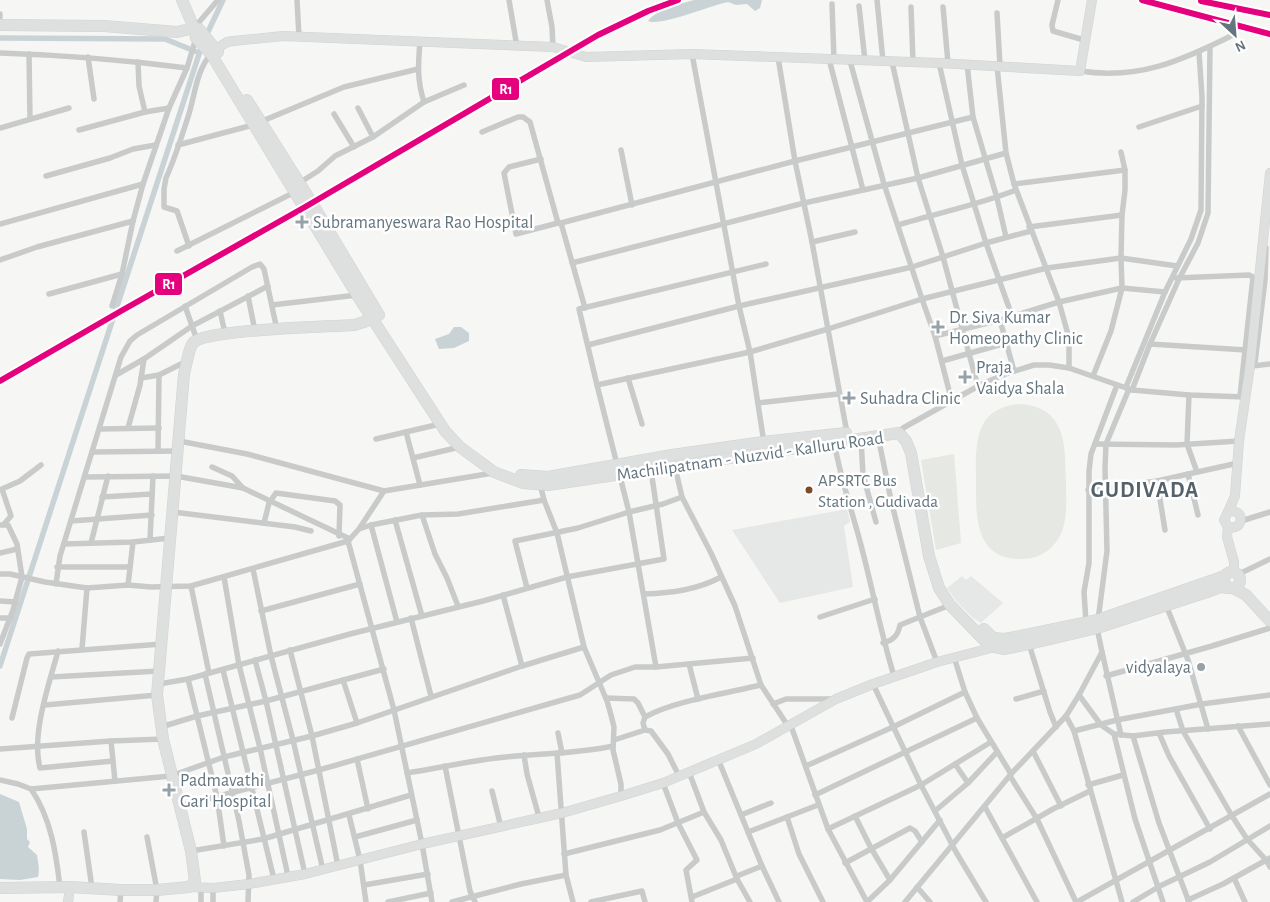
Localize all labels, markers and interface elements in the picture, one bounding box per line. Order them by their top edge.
north arrow [1210,10,1260,60]
text: N [1233,37,1248,54]
line badge: R1 [491,77,520,101]
text: R1 [499,83,513,97]
place label: Subramanyeswara Rao Hospital [313,214,534,232]
marker: Subramanyeswara Rao Hospital [295,215,309,229]
line badge: R1 [154,272,183,296]
text: R1 [162,278,176,292]
place label: Dr. Siva Kumar Homeopathy Clinic [949,309,1083,348]
marker: Dr. Siva Kumar Homeopathy Clinic [931,320,945,334]
place label: Praja Vaidya Shala [976,359,1065,398]
marker: Praja Vaidya Shala [958,370,972,384]
place label: Suhadra Clinic [860,390,960,408]
marker: Suhadra Clinic [842,391,856,405]
street label: Machilipatnam - Nuzvid - Kalluru Road [616,429,885,485]
place label: APSRTC Bus Station , Gudivada [818,472,938,510]
district label: GUDIVADA [1091,479,1199,501]
marker: APSRTC Bus Station , Gudivada [804,485,814,495]
place label: vidyalaya [1126,659,1191,677]
marker: vidyalaya [1195,661,1207,673]
place label: Padmavathi Gari Hospital [180,772,271,811]
marker: Padmavathi Gari Hospital [162,783,176,797]

